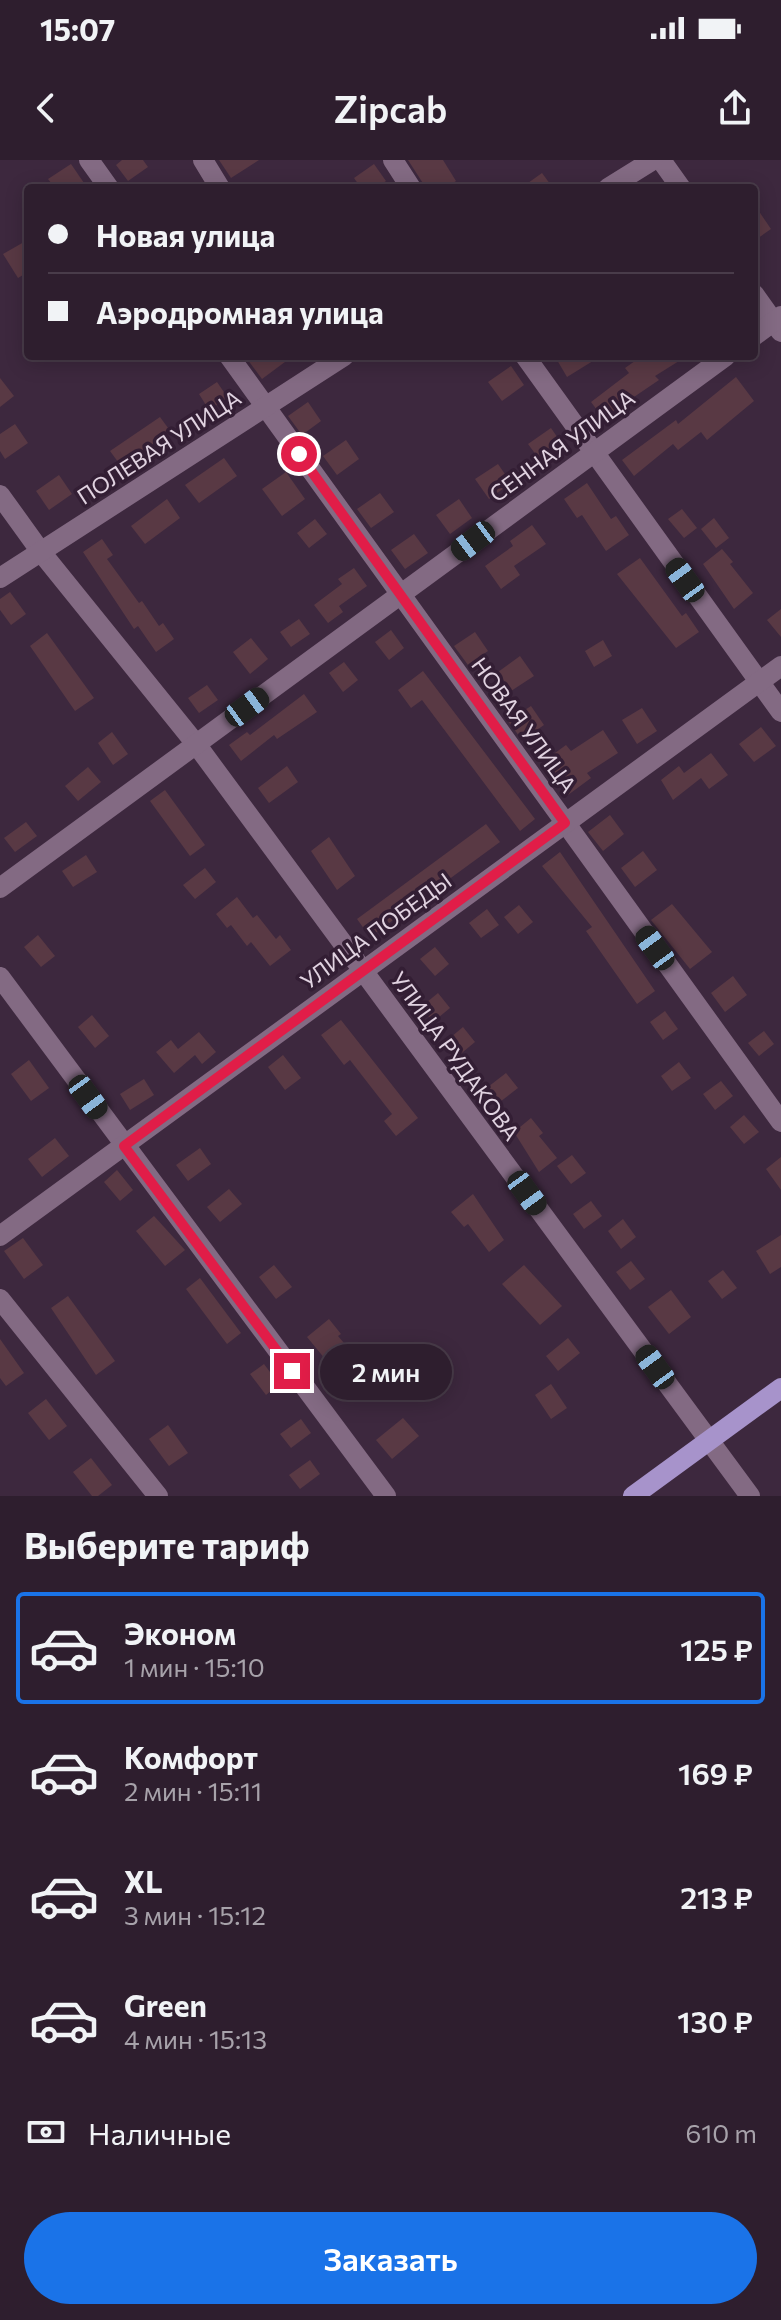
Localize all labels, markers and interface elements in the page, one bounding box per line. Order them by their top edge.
text: 15:07 [40,10,115,47]
icon: back [24,86,68,130]
text: Zipcab [334,86,447,130]
icon: share [713,86,757,130]
text: Новая улица [96,216,275,253]
text: Аэродромная улица [96,293,384,330]
street label: ПОЛЕВАЯ УЛИЦА [72,384,246,510]
street label: СЕННАЯ УЛИЦА [484,384,640,507]
route start [281,436,317,472]
car [447,517,499,565]
car [661,554,709,606]
street label: НОВАЯ УЛИЦА [466,652,583,798]
car [221,683,273,731]
street label: УЛИЦА ПОБЕДЫ [295,867,457,995]
car [631,922,679,974]
street label: УЛИЦА РУДАКОВА [385,966,526,1145]
car [64,1071,112,1123]
car [503,1167,551,1219]
car [631,1341,679,1393]
callout: 2 мин [320,1343,452,1399]
route end [274,1353,310,1389]
text: 2 мин [352,1356,420,1387]
text: Выберите тариф [24,1522,309,1566]
icon: car [28,1612,100,1684]
text: Эконом [124,1614,236,1651]
text: 125 ₽ [680,1630,753,1667]
text: 1 мин · 15:10 [124,1651,265,1682]
icon: car [28,1736,100,1808]
text: Комфорт [124,1738,258,1775]
text: 169 ₽ [678,1754,753,1791]
text: 2 мин · 15:11 [124,1775,262,1806]
icon: car [28,1860,100,1932]
text: XL [124,1862,163,1899]
text: 213 ₽ [680,1878,753,1915]
text: 3 мин · 15:12 [124,1899,266,1930]
icon: car [28,1984,100,2056]
text: Green [124,1986,207,2023]
text: 130 ₽ [677,2002,753,2039]
text: 4 мин · 15:13 [124,2023,267,2054]
icon: cash [24,2110,68,2154]
text: Наличные [88,2114,231,2151]
text: 610 m [685,2117,757,2148]
button: Заказать [24,2212,757,2304]

